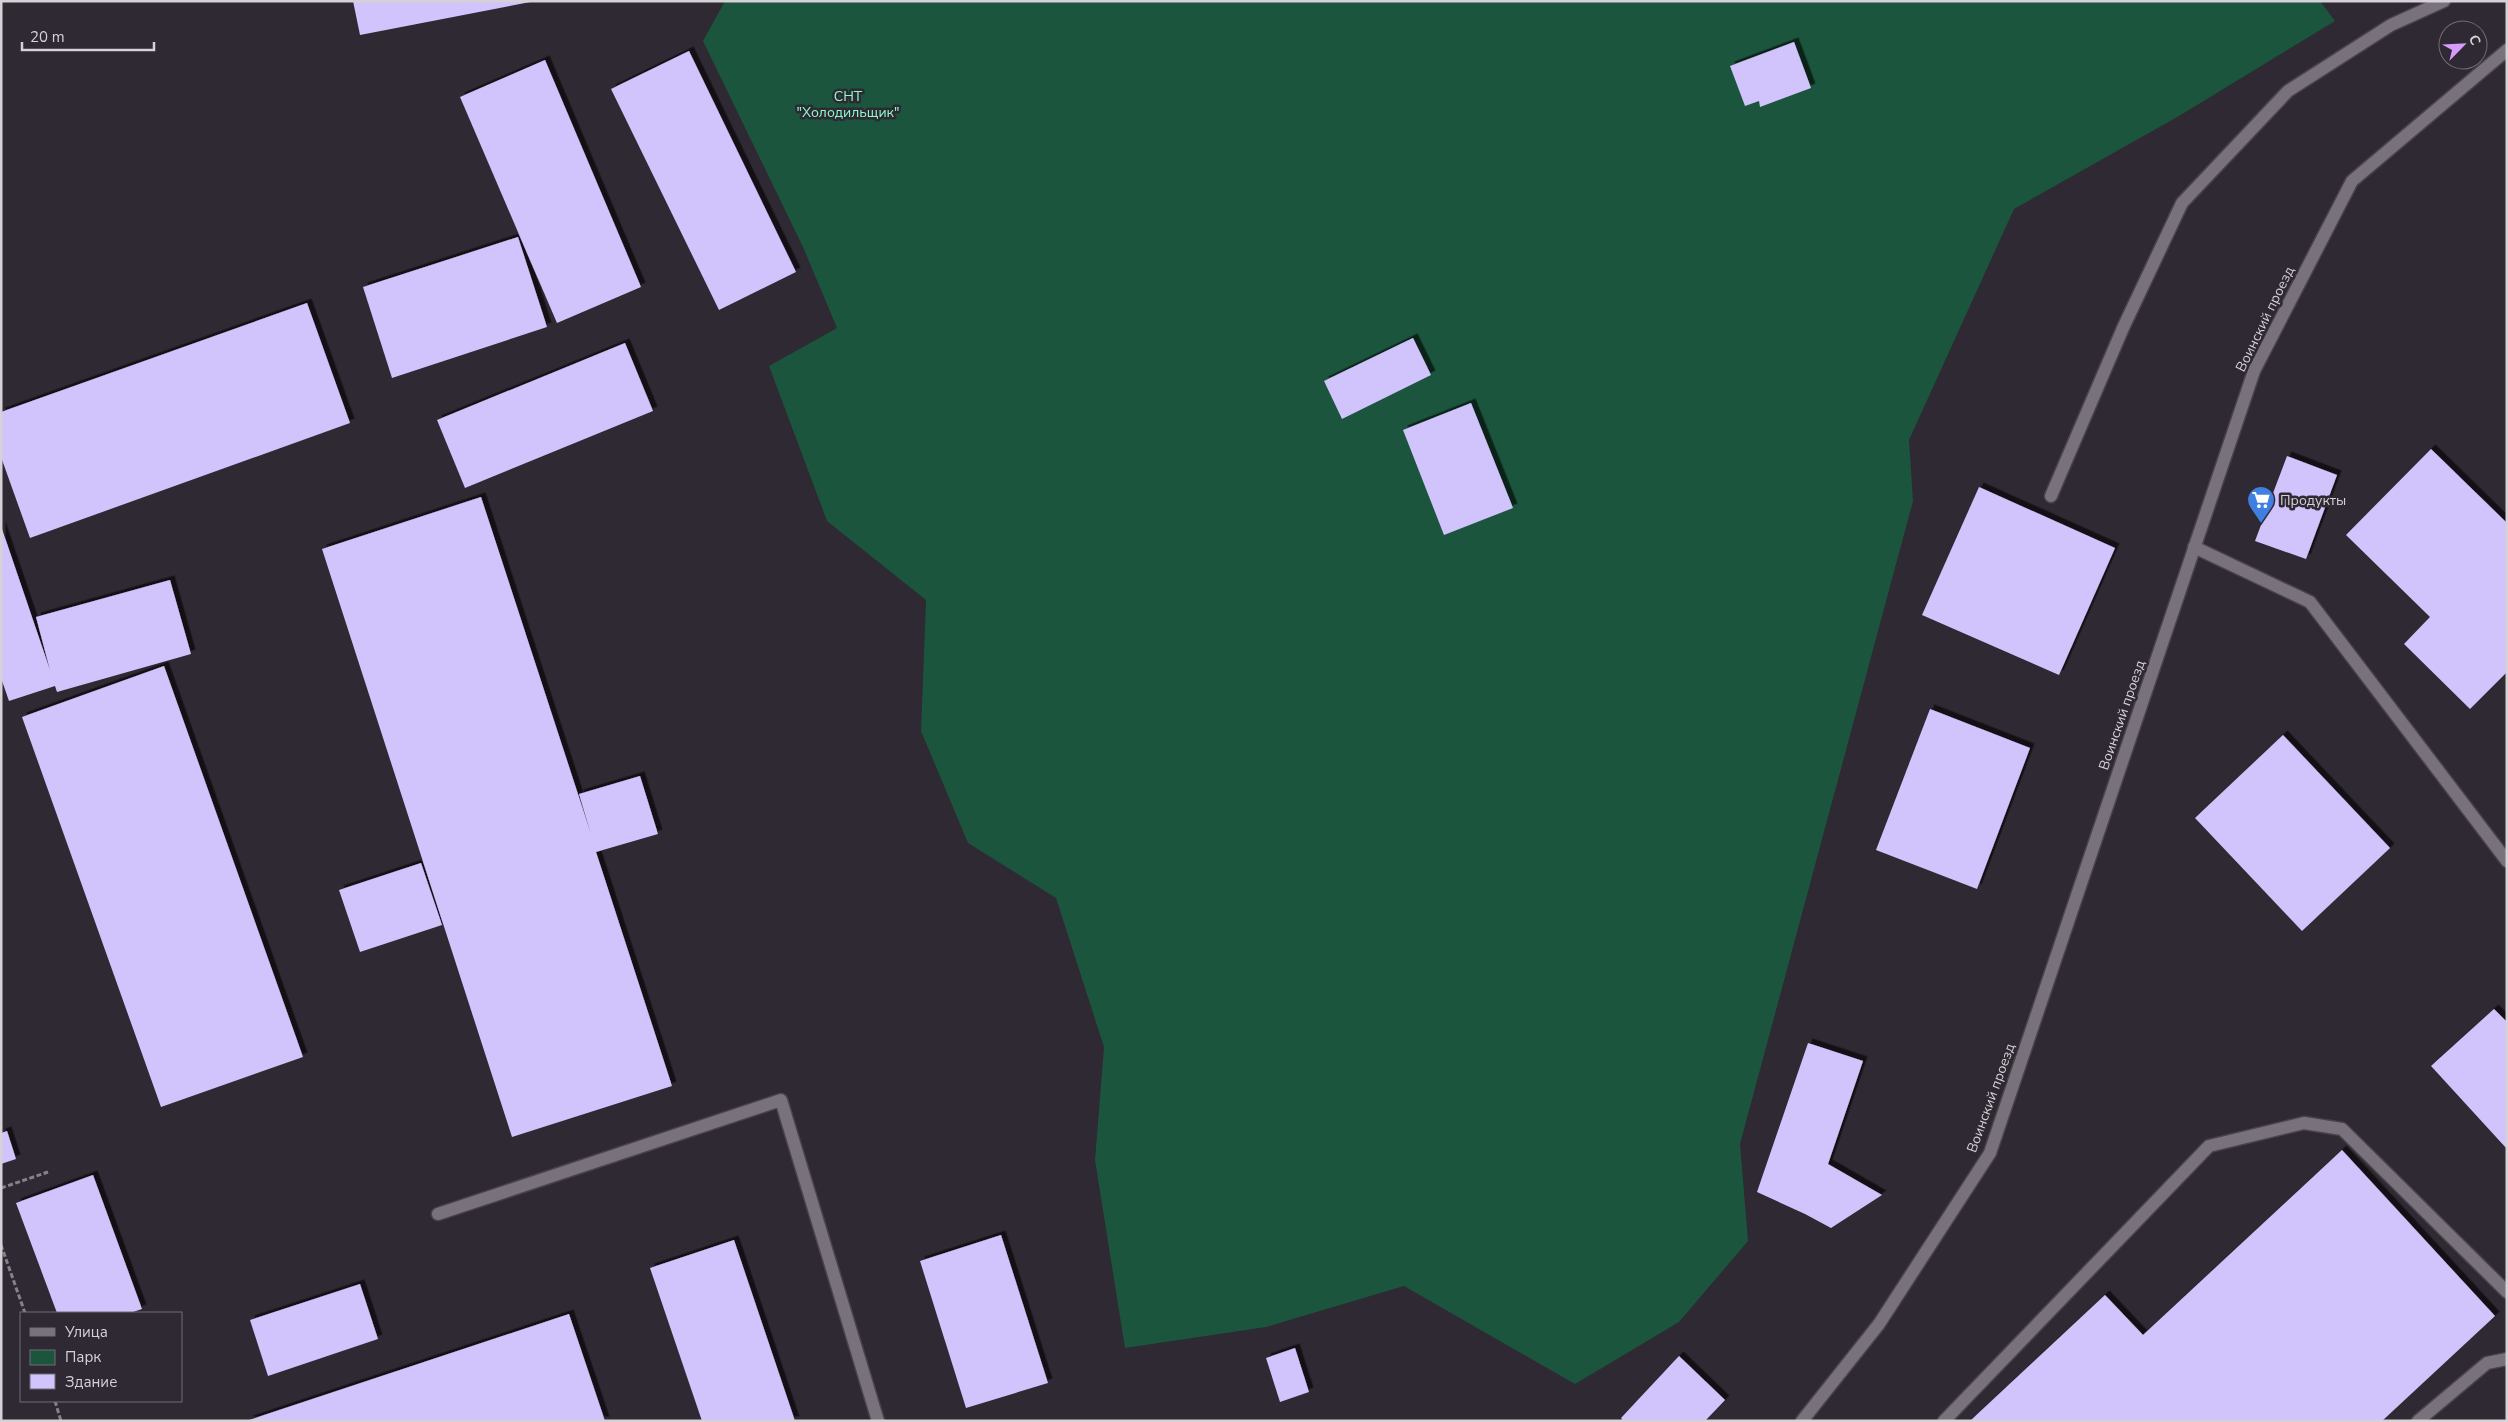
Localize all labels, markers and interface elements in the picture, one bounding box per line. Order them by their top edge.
scale bar [22,20,155,52]
north arrow [2438,20,2488,70]
text: 20 m [30,27,65,47]
text: С [2464,32,2485,49]
park label: СНТ "Холодильщик" [797,87,899,122]
street label: Воинский проезд [2231,263,2299,375]
supermarket icon: Продукты [2246,485,2276,524]
place label: Продукты [2280,491,2346,510]
street label: Воинский проезд [2094,657,2150,773]
street label: Воинский проезд [1962,1041,2020,1155]
legend [20,1312,182,1402]
text: Улица [64,1322,108,1342]
text: Парк [65,1347,101,1367]
text: Здание [65,1372,117,1392]

